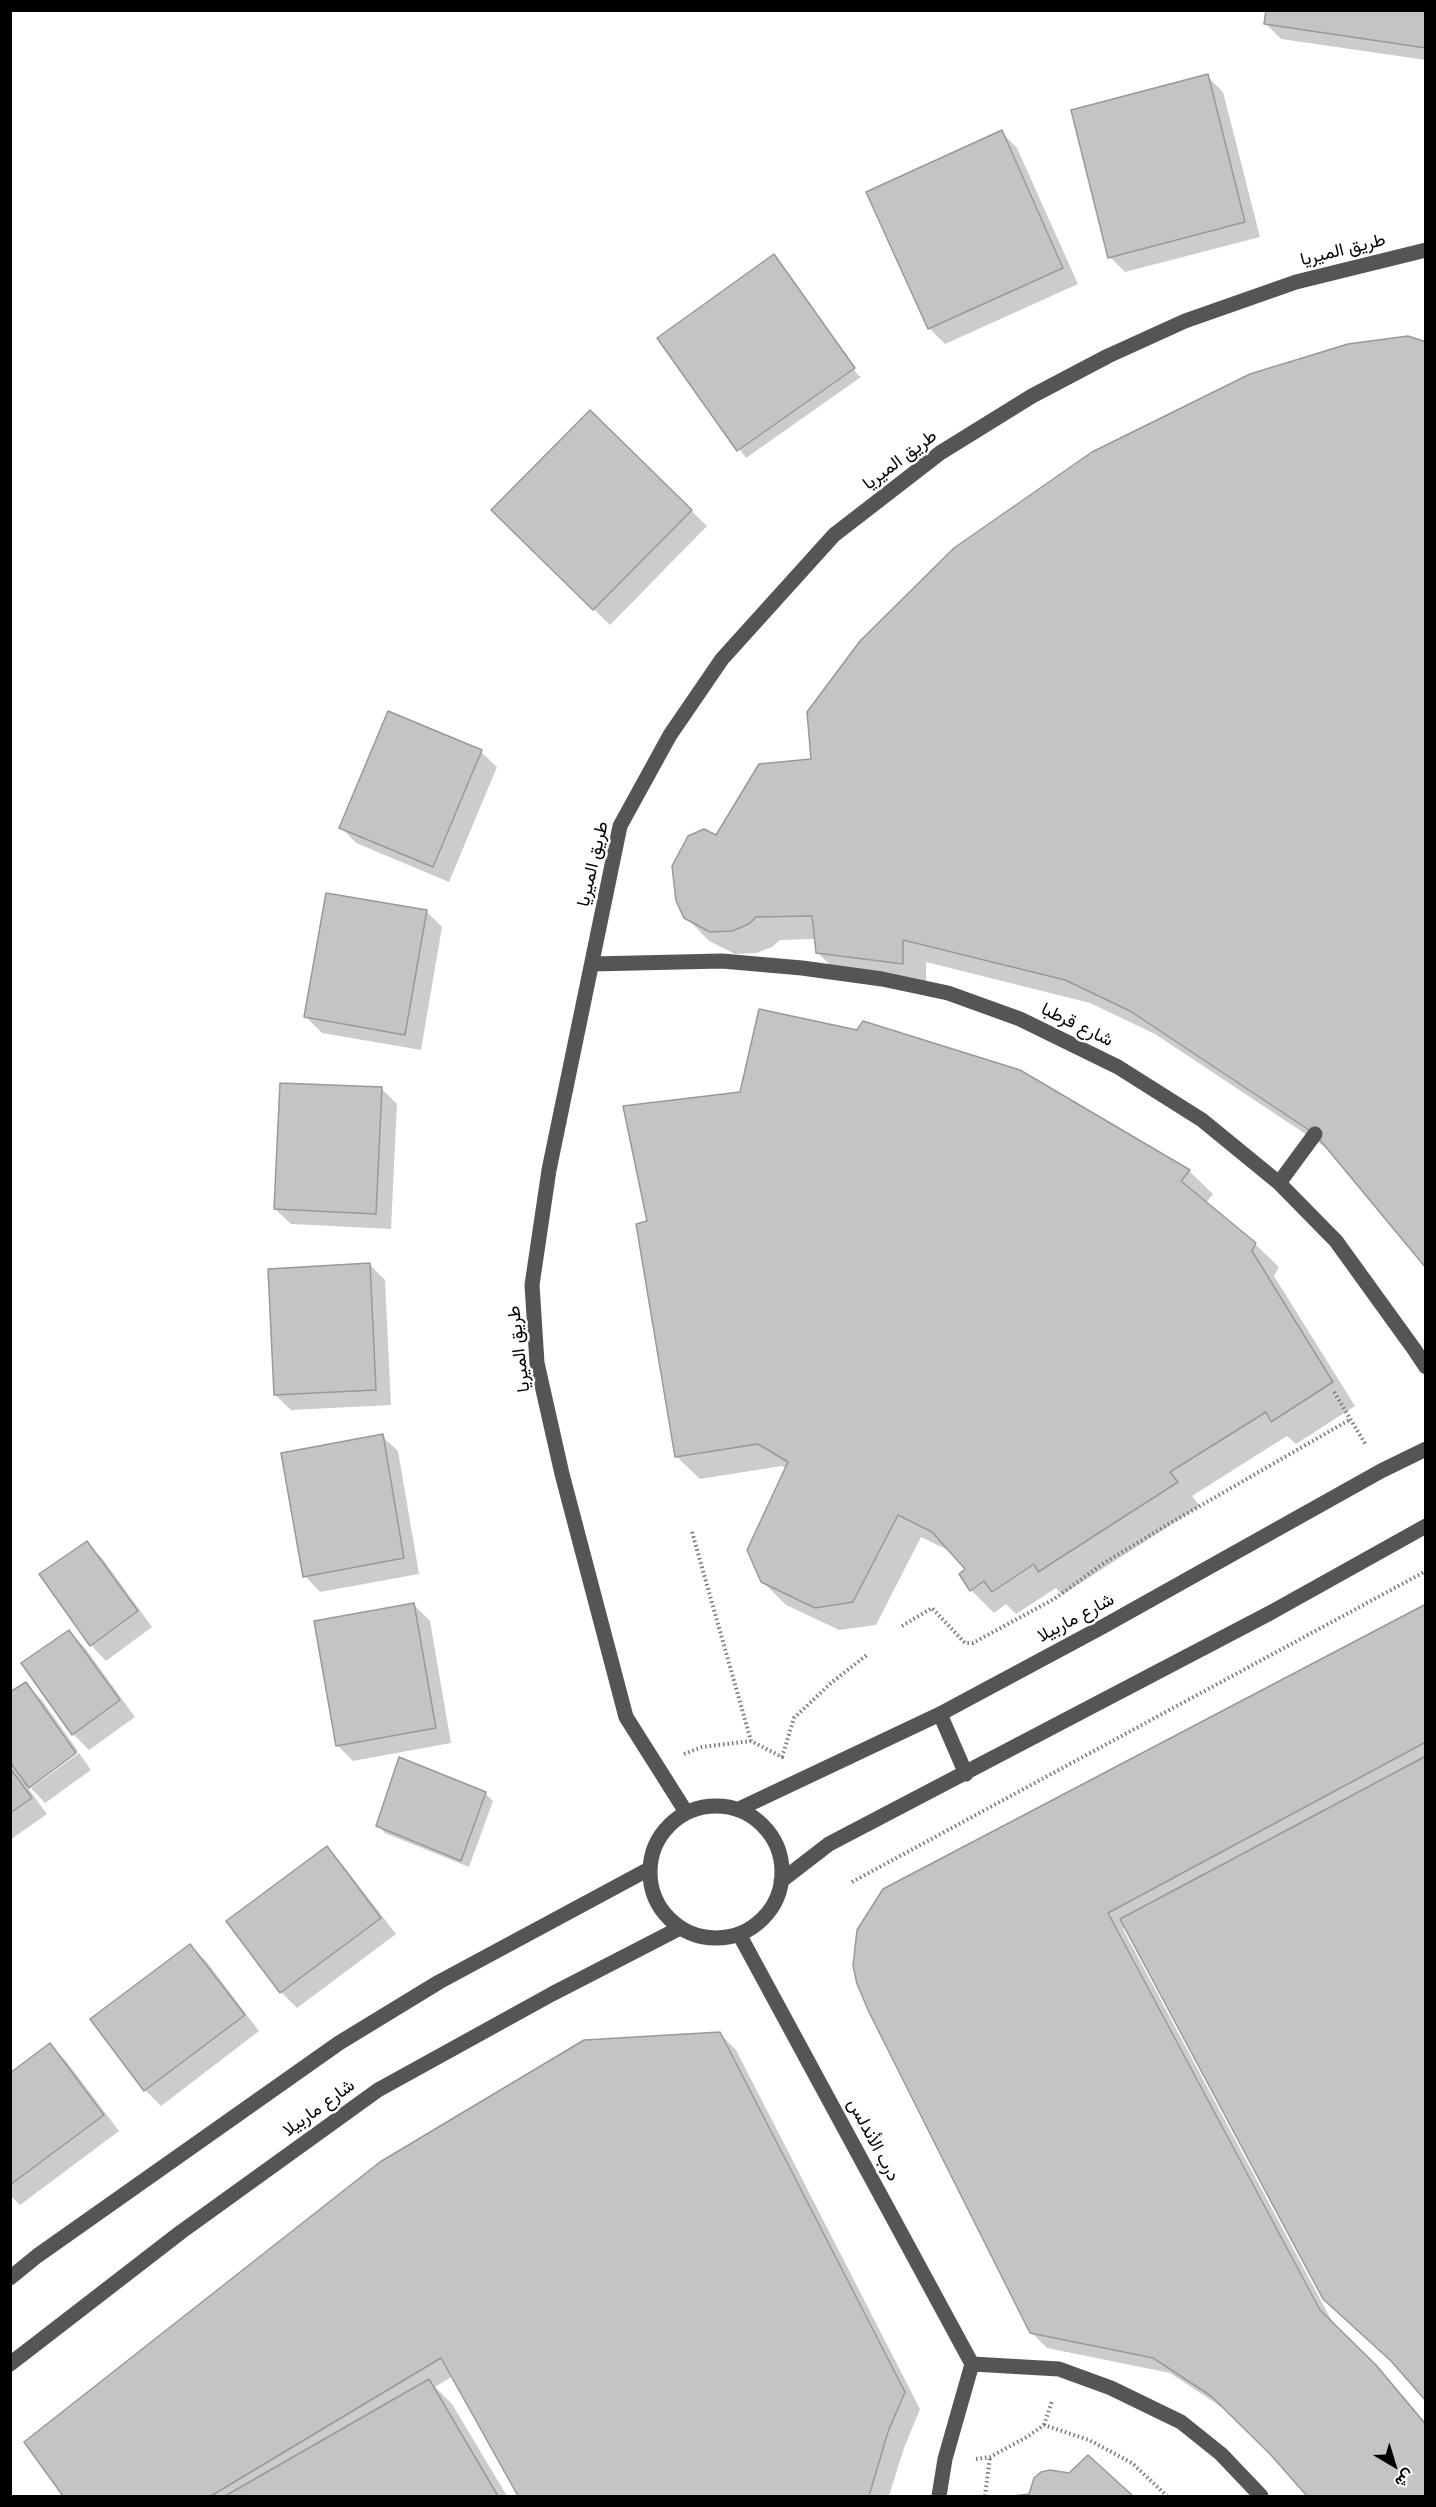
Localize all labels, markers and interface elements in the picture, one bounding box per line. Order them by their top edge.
street label: طريق الميريا [1298,229,1388,271]
street label: طريق الميريا [859,425,941,495]
street label: طريق الميريا [573,819,613,909]
street label: شارع قرطبا [1038,998,1116,1052]
street label: طريق الميريا [503,1305,535,1393]
street label: شارع ماربيلا [1034,1589,1118,1647]
street label: شارع ماربيلا [279,2075,359,2141]
street label: درب الأندلس [842,2095,904,2185]
north arrow [1364,2435,1424,2495]
text: ش [1391,2465,1419,2494]

